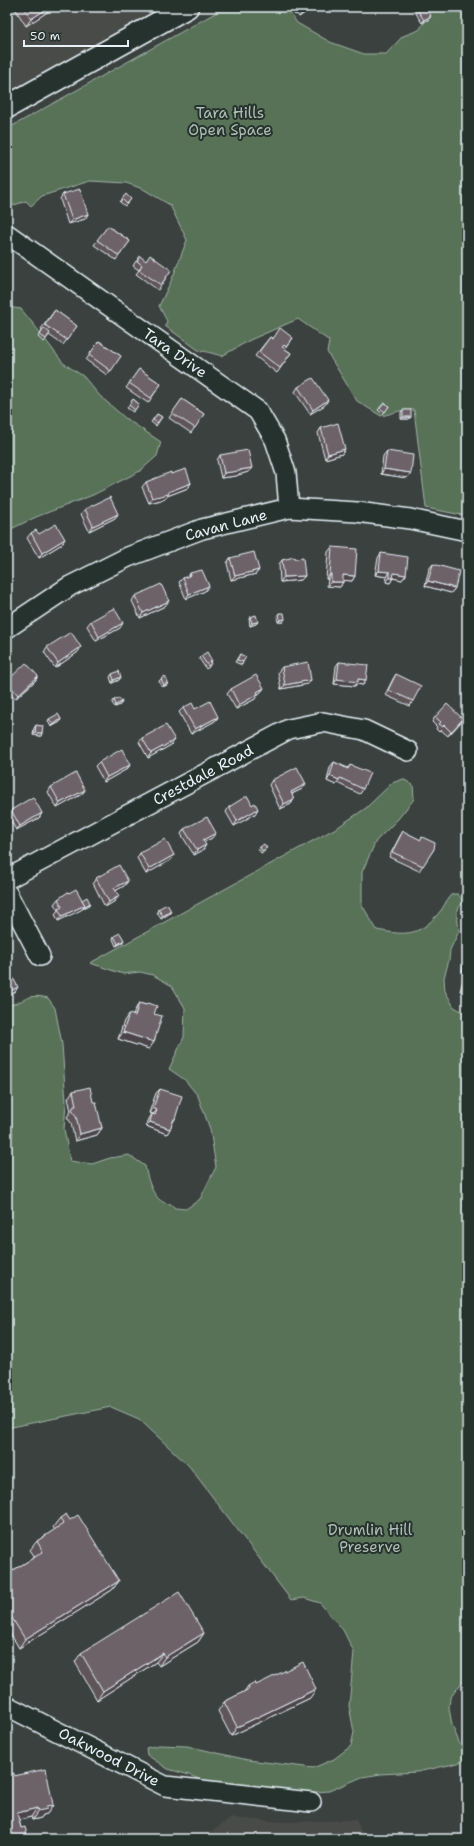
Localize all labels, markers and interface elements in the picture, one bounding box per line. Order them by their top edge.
scale bar [24,22,128,48]
text: 50 m [30,28,60,44]
park label: Tara Hills Open Space [188,103,272,140]
street label: Tara Drive [139,324,211,382]
street label: Cavan Lane [183,504,269,546]
street label: Crestdale Road [149,740,257,810]
park label: Drumlin Hill Preserve [328,1520,413,1557]
street label: Oakwood Drive [55,1723,163,1791]

